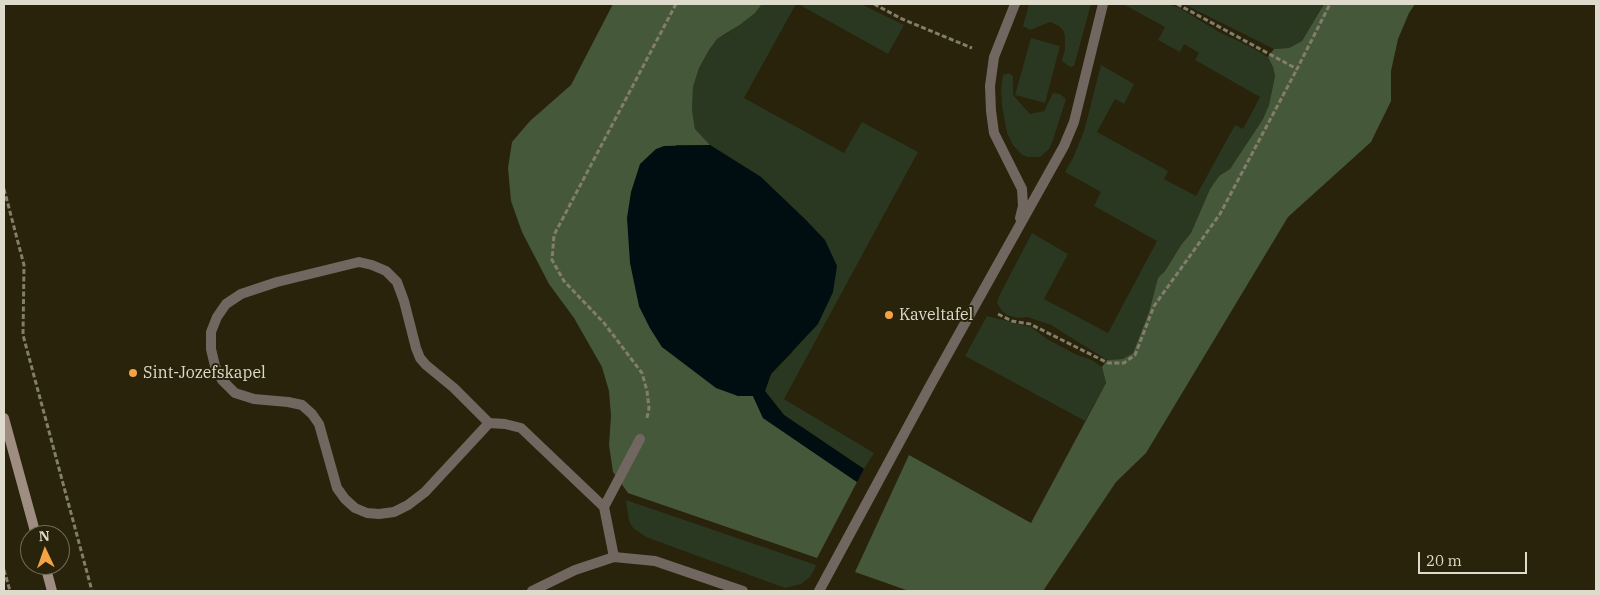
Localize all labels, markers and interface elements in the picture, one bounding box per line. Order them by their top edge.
place label: Kaveltafel [899,305,973,325]
marker: Kaveltafel [883,309,895,321]
place label: Sint-Jozefskapel [143,363,266,383]
marker: Sint-Jozefskapel [127,367,139,379]
north arrow [20,525,70,575]
text: N [38,527,50,545]
scale bar [1420,542,1529,574]
text: 20 m [1426,551,1462,570]

